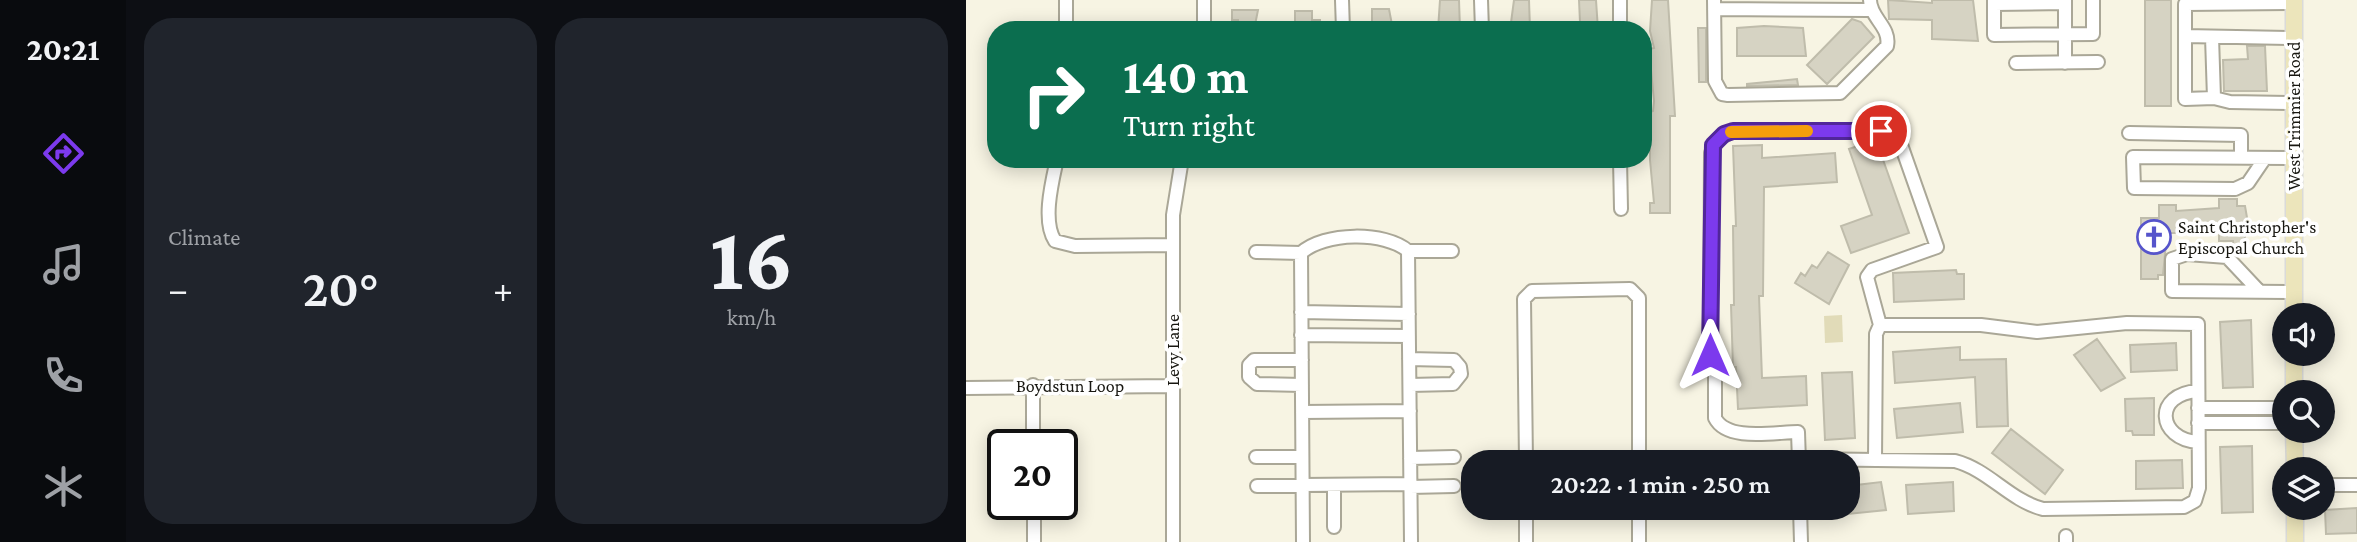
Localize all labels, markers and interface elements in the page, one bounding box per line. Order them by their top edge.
text: 20:21 [27,31,99,67]
street label: West Trimmier Road [2284,41,2304,190]
icon: right [1008,49,1099,140]
text: 140 m [1123,49,1248,104]
pin [1851,101,1911,161]
text: Turn right [1123,107,1255,143]
icon: arrive [1862,112,1900,150]
icon: directions [39,129,88,178]
text: 16 [710,207,793,309]
place label: Saint Christopher's Episcopal Church [2178,217,2316,258]
church icon: Saint Christopher's Episcopal Church [2135,218,2173,256]
text: Climate [168,224,240,250]
icon: music [39,240,88,289]
text: 20° [302,259,379,317]
text: − [168,268,188,310]
text: + [493,268,513,310]
map controls [2272,303,2335,520]
button: sound [2272,303,2335,366]
text: km/h [727,304,776,330]
street label: Levy Lane [1163,314,1183,386]
position arrow [1673,318,1747,392]
icon: phone [39,351,88,400]
street label: Boydstun Loop [1016,376,1124,396]
button: search [2272,380,2335,443]
speed limit sign: 20 [987,429,1078,520]
button: layers [2272,457,2335,520]
icon: climate [39,462,88,511]
text: 20:22 · 1 min · 250 m [1551,470,1770,499]

